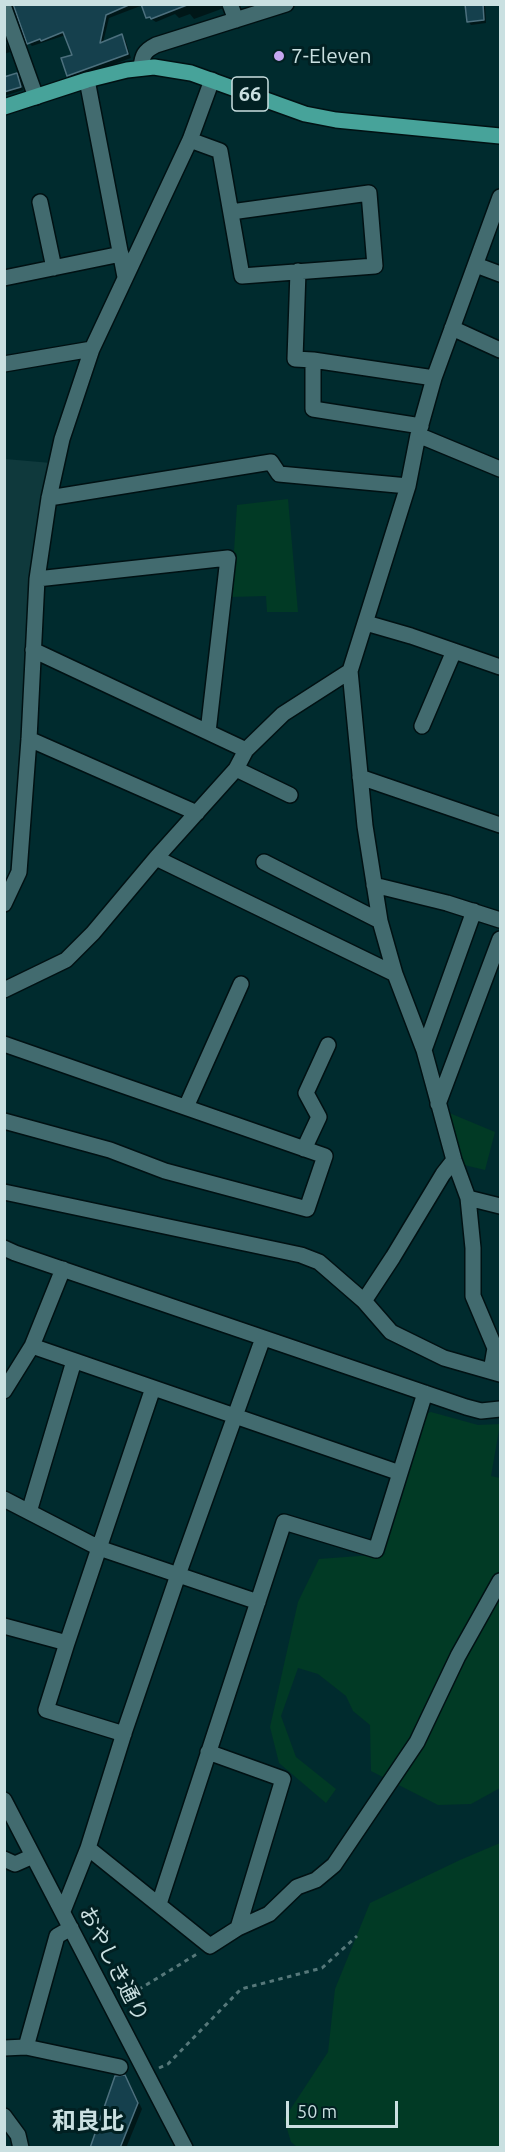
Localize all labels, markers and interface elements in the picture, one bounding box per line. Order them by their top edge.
place label: 7-Eleven [291,43,372,69]
marker: 7-Eleven [272,49,286,63]
road number: 66 [232,77,268,111]
street label: おやしき通り [74,1902,154,2026]
scale bar [289,2089,402,2127]
text: 50 m [297,2101,337,2121]
district label: 和良比 [52,2107,124,2135]

